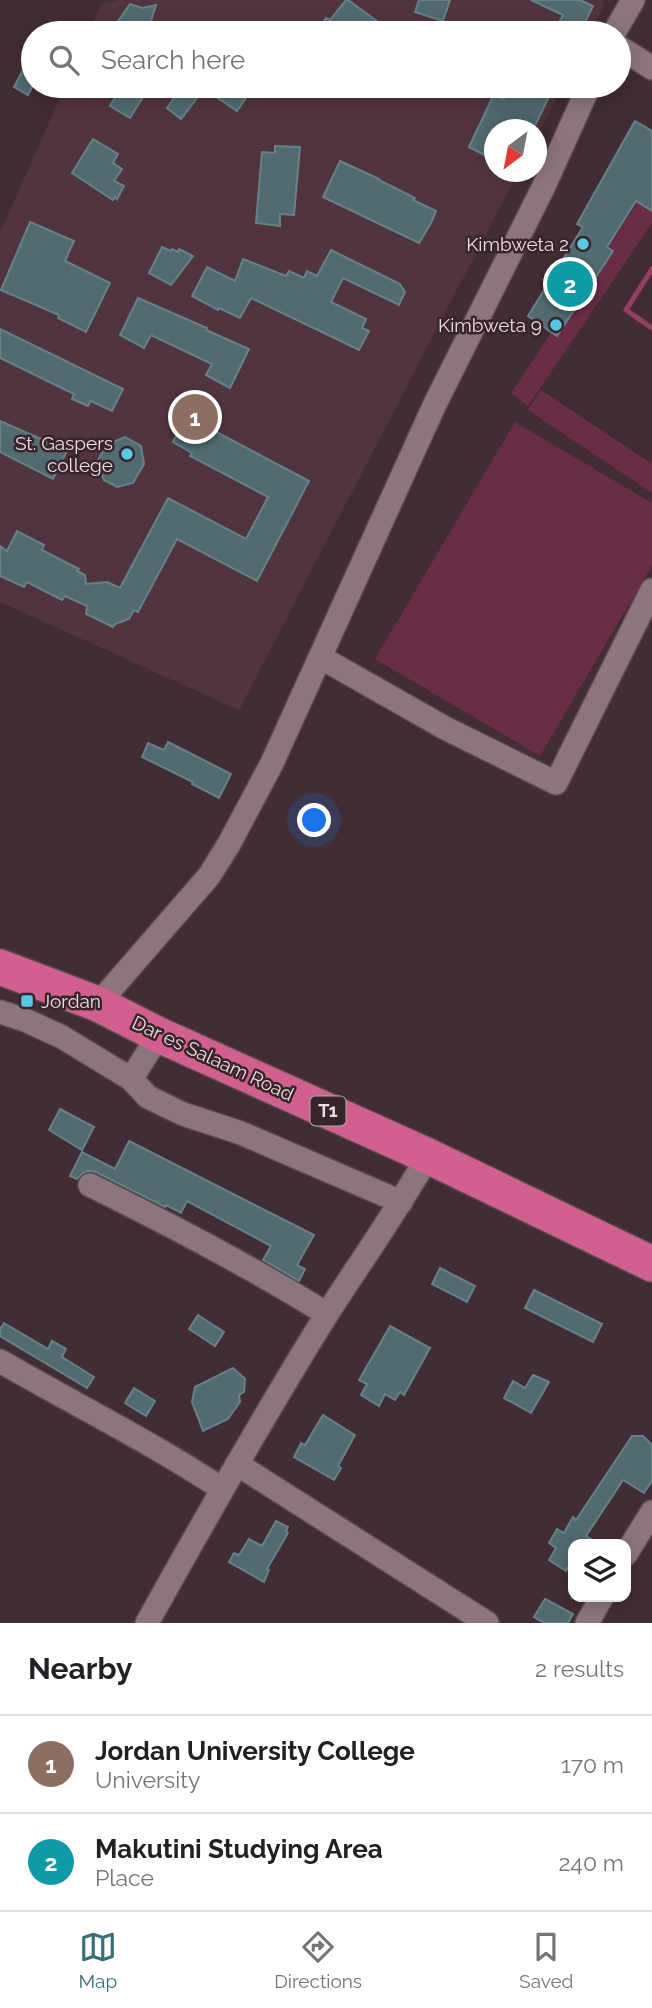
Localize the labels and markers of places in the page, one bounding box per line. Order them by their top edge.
place label: Kimbweta 2 [466,233,569,255]
marker: Kimbweta 2 [575,236,591,252]
pin: 2 [547,258,593,310]
place label: Kimbweta 9 [438,314,542,336]
marker: Kimbweta 9 [548,317,564,333]
pin: 1 [172,391,218,443]
place label: St. Gaspers college [15,432,113,476]
marker: St. Gaspers college [119,446,135,462]
place label: Jordan [41,990,101,1012]
marker: Jordan [19,993,35,1009]

